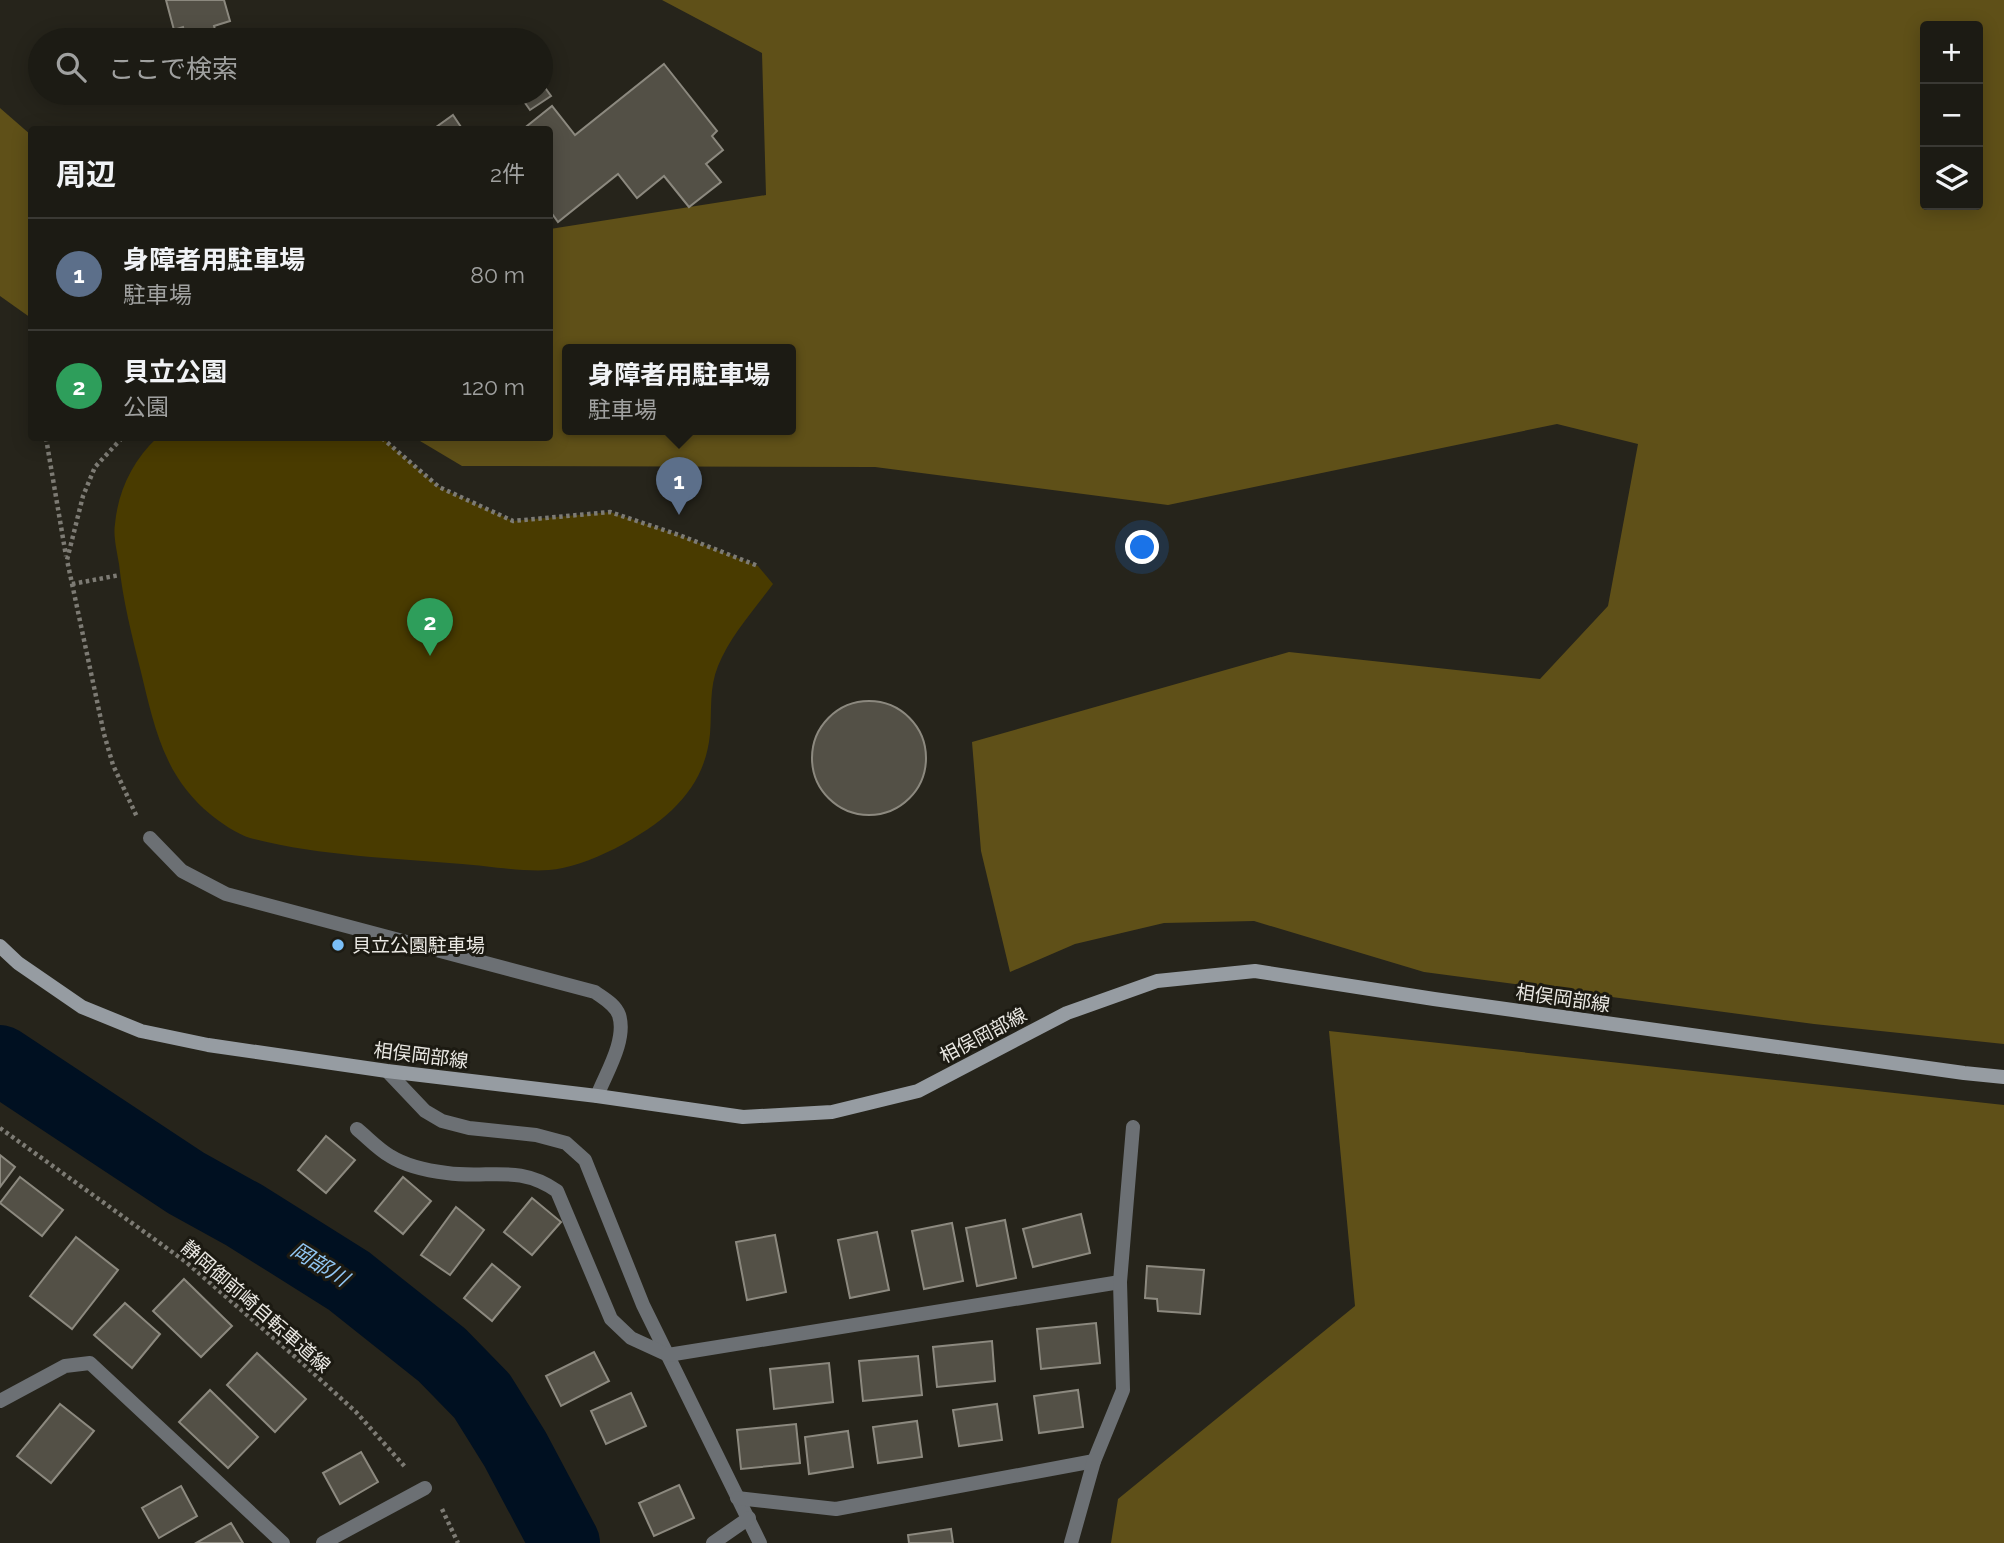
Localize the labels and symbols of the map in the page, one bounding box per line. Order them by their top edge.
pin: 1 [656,457,702,515]
your location [1125,530,1159,564]
pin: 2 [407,598,453,656]
place label: 貝立公園駐車場 [352,934,485,956]
marker: 貝立公園駐車場 [330,937,346,953]
street label: 相俣岡部線 [1514,980,1612,1016]
street label: 相俣岡部線 [936,1003,1030,1067]
street label: 相俣岡部線 [373,1038,469,1072]
street label: 静岡御前崎自転車道線 [177,1235,335,1377]
water label: 岡部川 [287,1237,355,1292]

